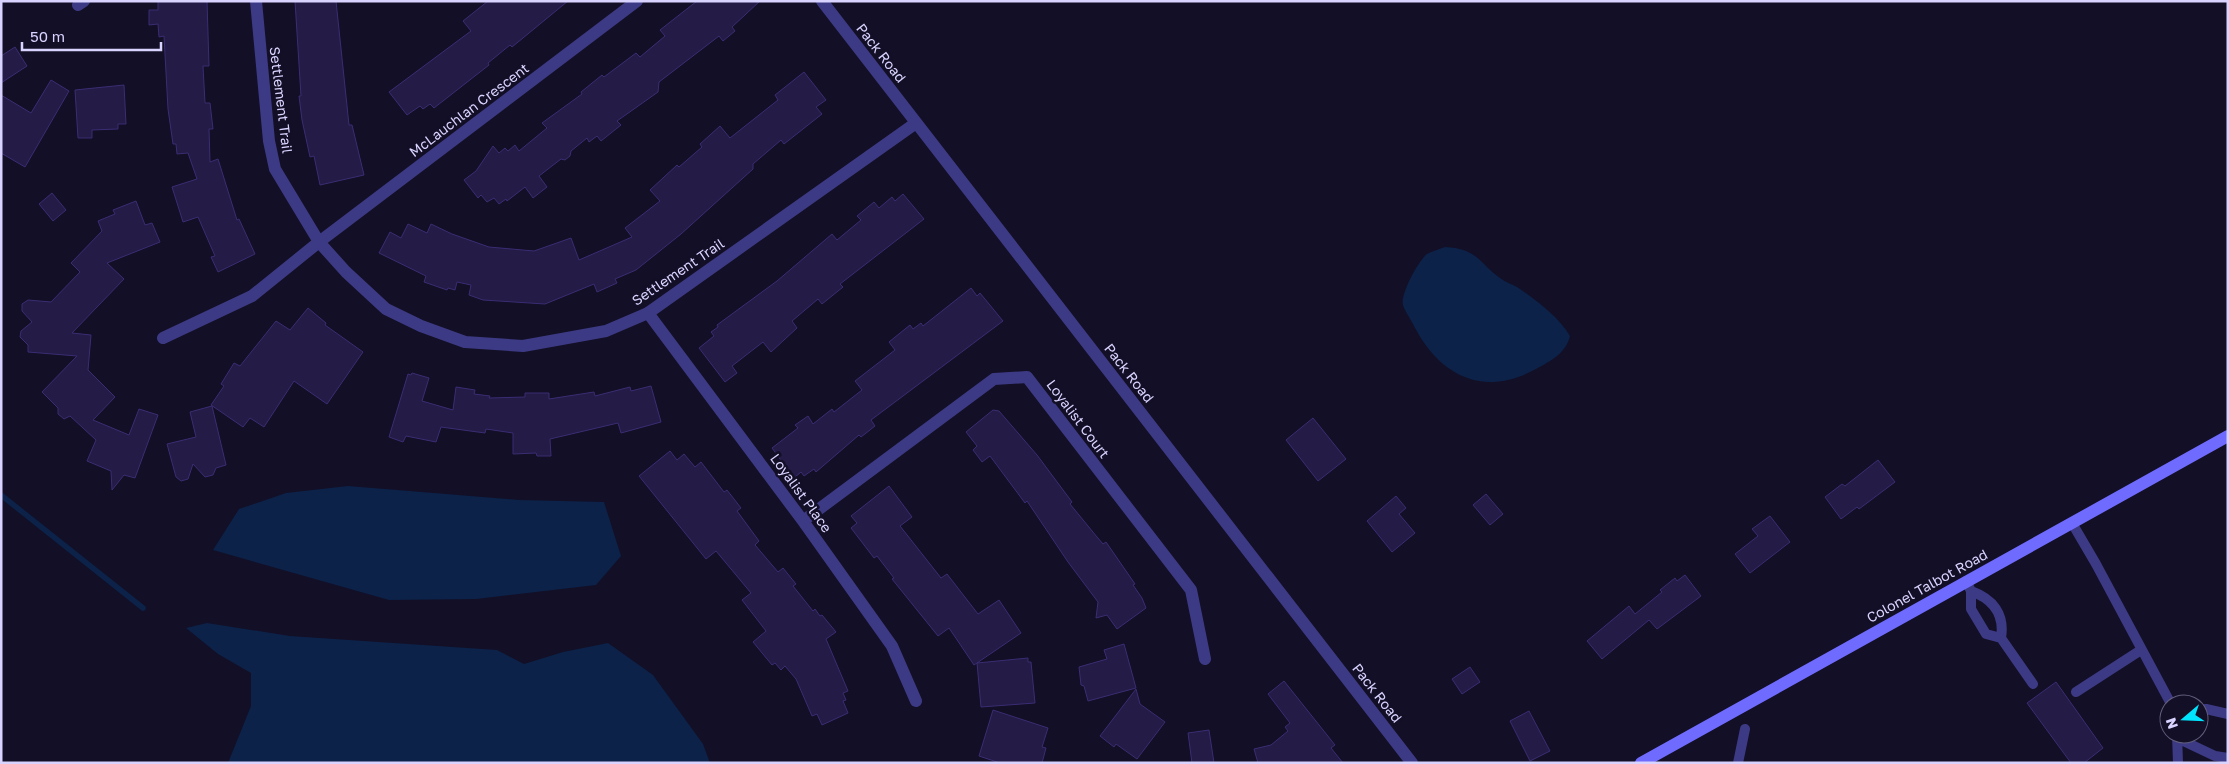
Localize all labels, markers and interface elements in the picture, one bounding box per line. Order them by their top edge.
scale bar [22,20,161,52]
street label: Pack Road [853,20,910,86]
text: 50 m [30,27,65,45]
street label: Settlement Trail [267,46,296,154]
street label: McLauchlan Crescent [406,59,532,160]
street label: Settlement Trail [628,234,727,309]
street label: Pack Road [1101,340,1158,406]
street label: Loyalist Court [1043,376,1113,461]
street label: Loyalist Place [767,450,836,535]
street label: Colonel Talbot Road [1863,545,1990,626]
street label: Pack Road [1349,660,1406,726]
north arrow [2159,694,2209,744]
text: N [2161,716,2181,731]

